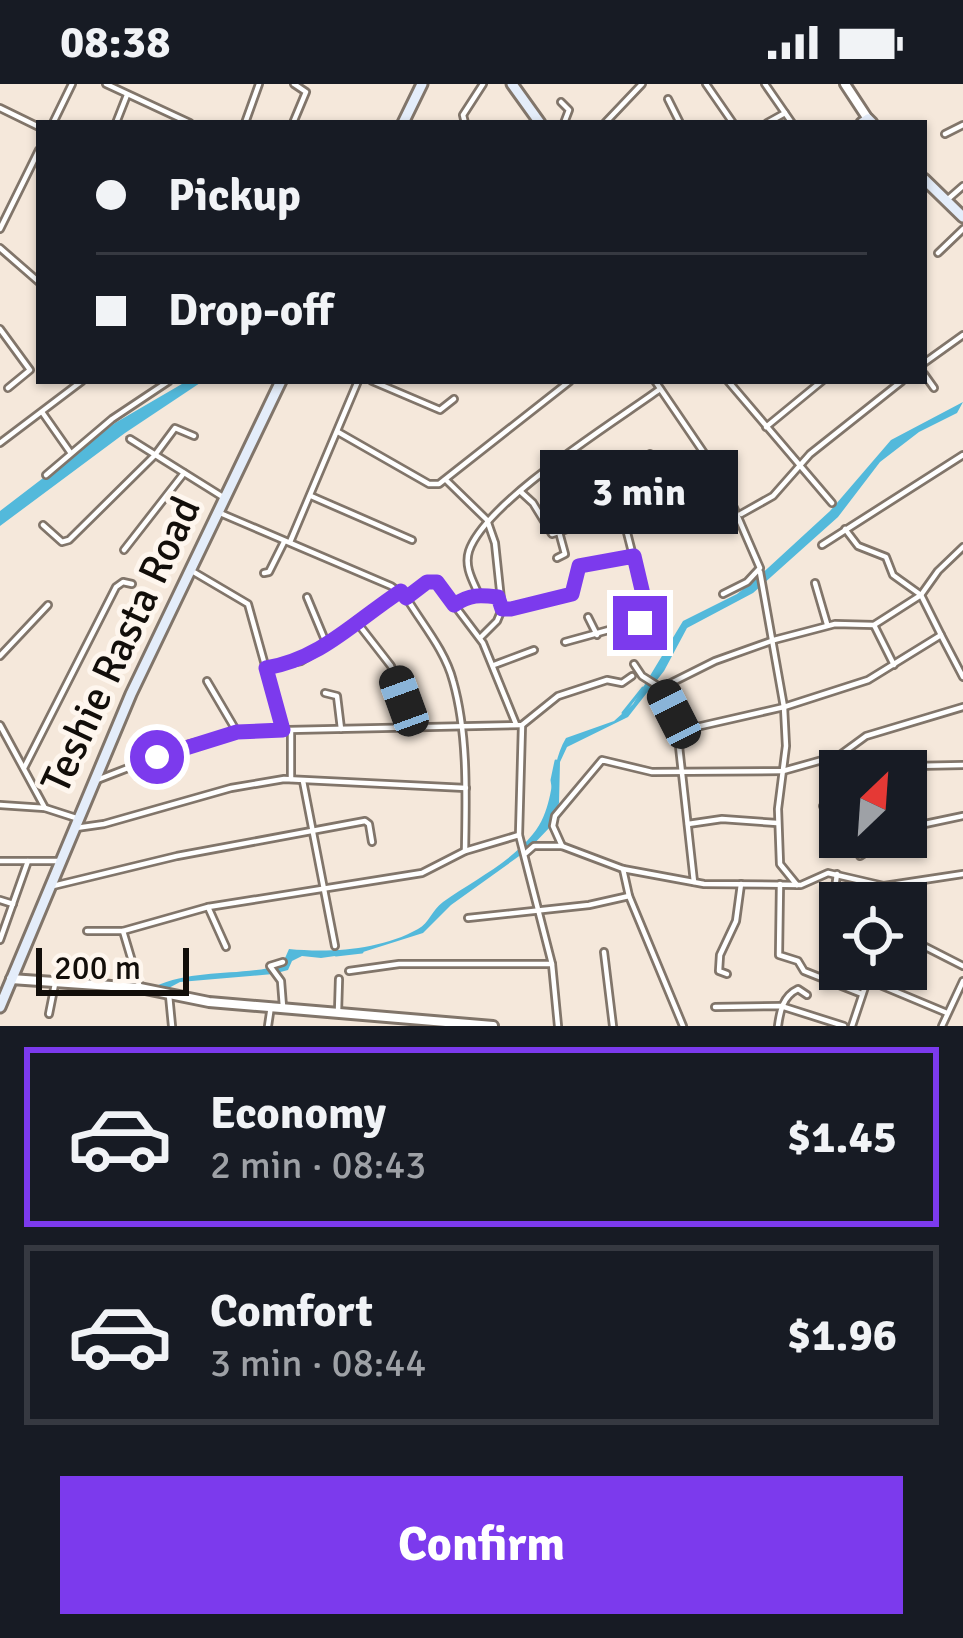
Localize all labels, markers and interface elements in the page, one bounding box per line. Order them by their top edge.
text: 08:38 [60,15,170,70]
text: Pickup [168,168,301,223]
text: Drop-off [168,283,333,338]
callout: 3 min [541,449,739,533]
text: 3 min [592,468,686,516]
street label: Teshie Rasta Road [30,489,212,801]
route end [613,596,667,650]
car [375,661,433,741]
car [642,674,706,754]
route start [130,730,184,784]
north arrow [819,750,927,858]
map controls [819,750,927,990]
button: locate [819,882,927,990]
scale bar [36,942,189,995]
text: 200 m [54,948,141,989]
icon: car [66,1083,174,1191]
text: Economy [210,1086,386,1141]
text: $1.45 [787,1110,897,1165]
text: 2 min · 08:43 [210,1141,426,1189]
icon: car [66,1281,174,1389]
text: Comfort [210,1284,373,1339]
text: $1.96 [787,1308,897,1363]
text: 3 min · 08:44 [210,1339,426,1387]
button: Confirm [60,1476,903,1614]

